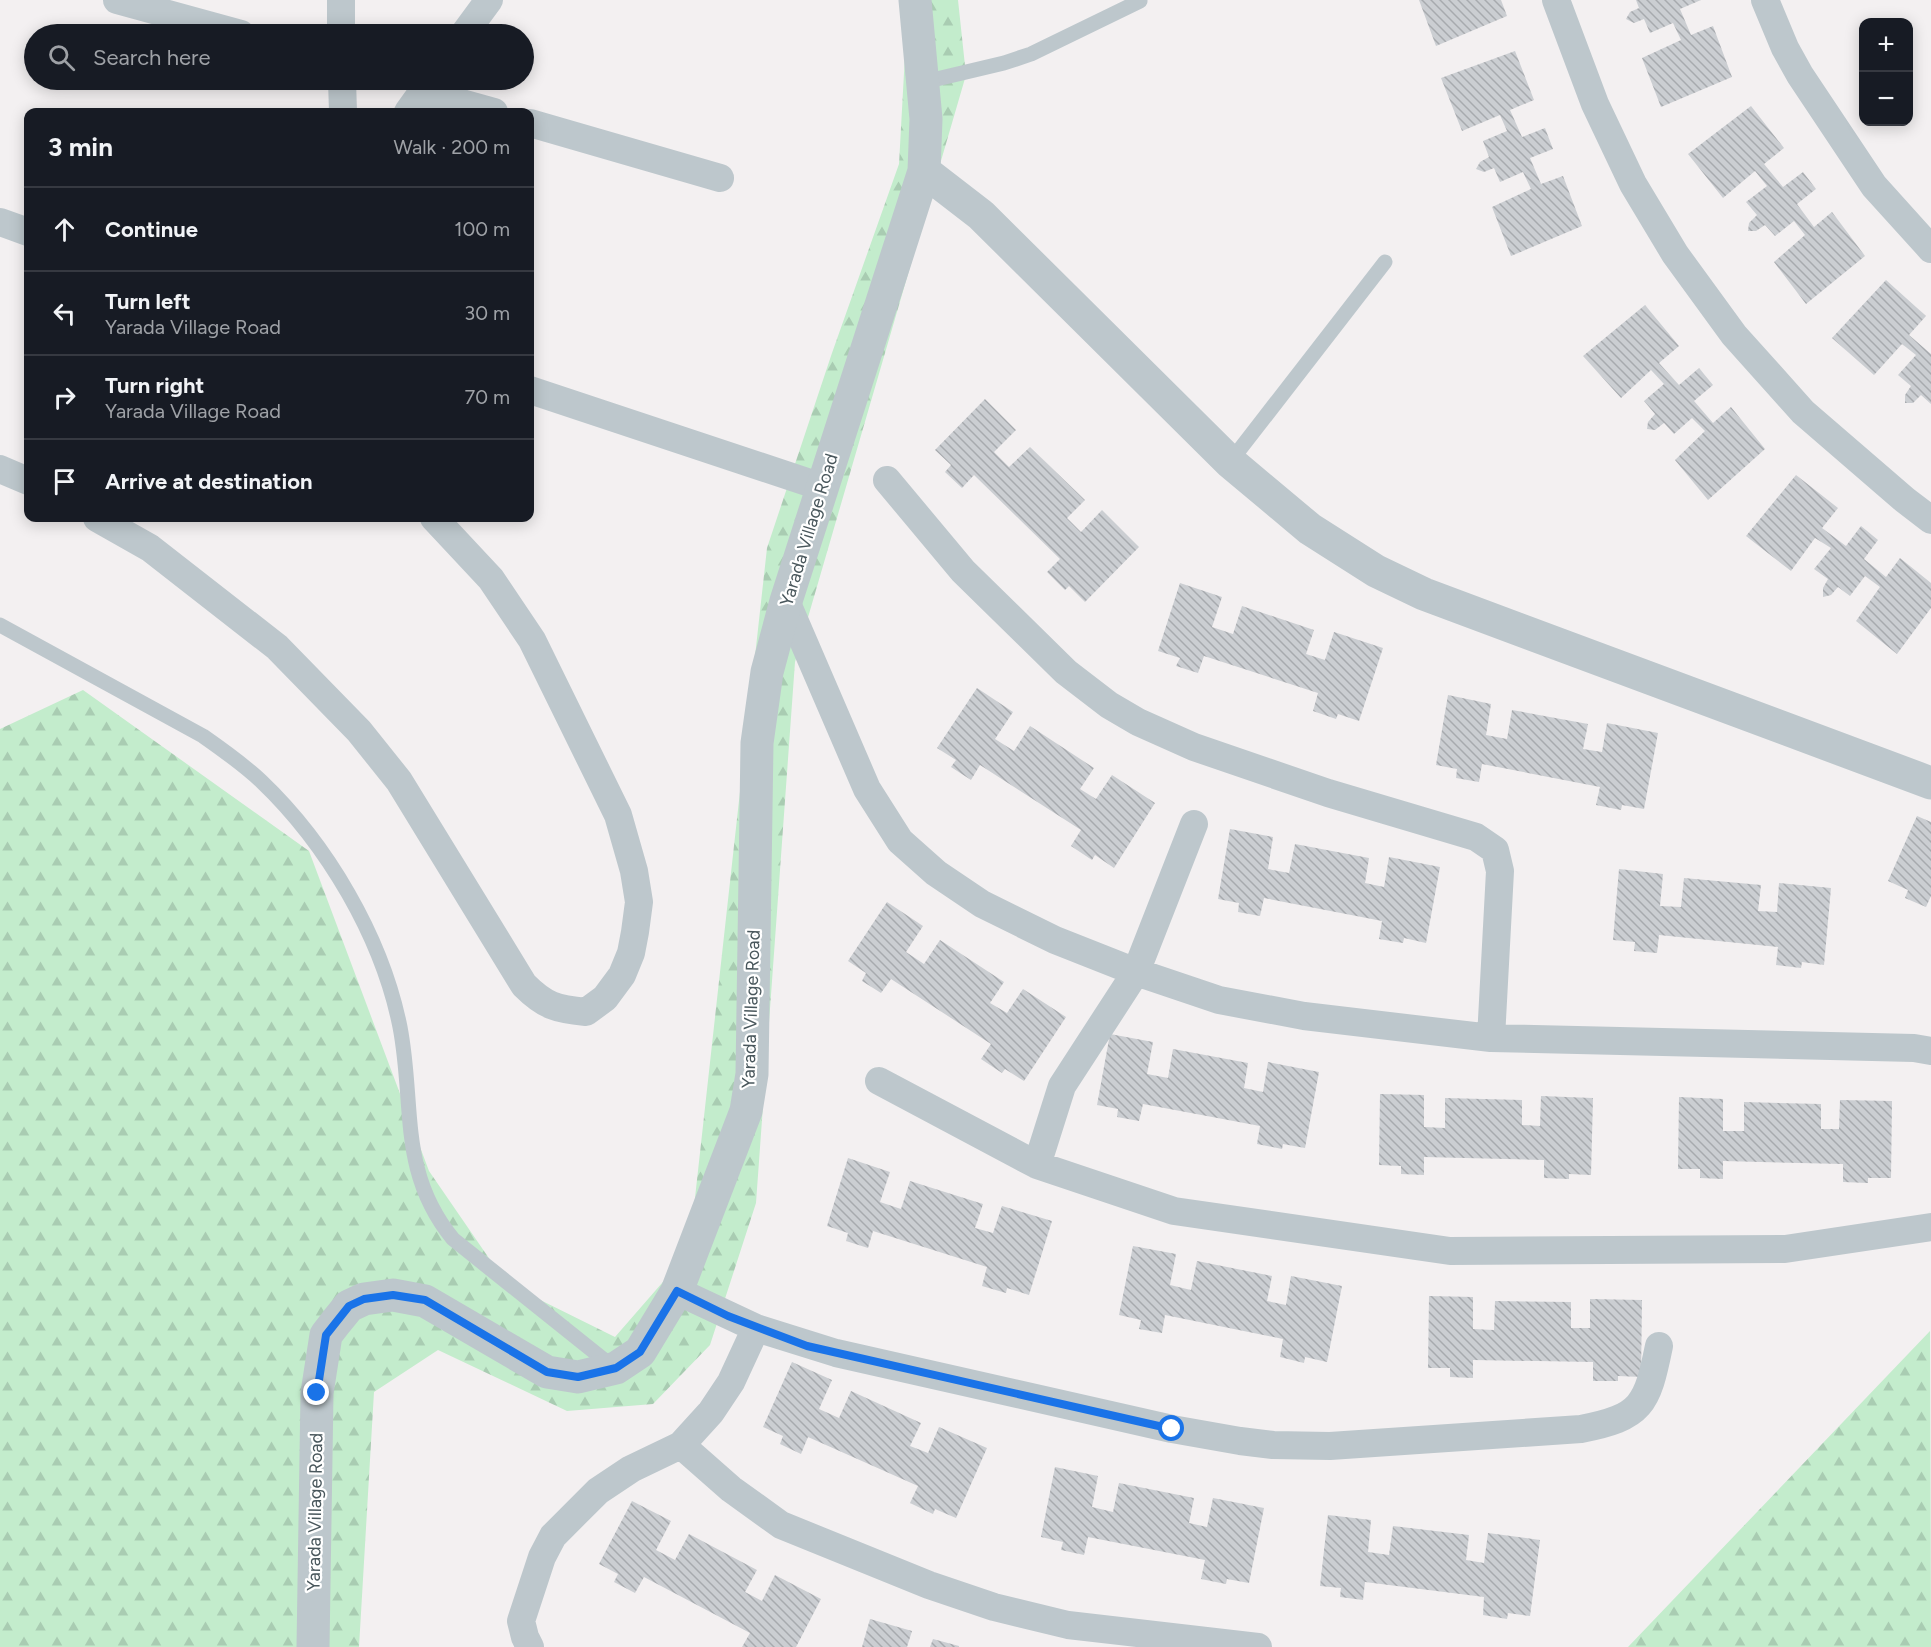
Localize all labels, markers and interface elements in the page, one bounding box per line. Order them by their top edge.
map controls [1859,18,1913,126]
button: + [1859,18,1913,72]
search box [24,24,534,90]
icon: search [45,41,78,74]
text: Search here [93,44,211,71]
button: − [1859,72,1913,126]
text: 3 min [48,131,113,163]
text: Walk · 200 m [394,135,510,159]
icon: ahead [48,213,81,246]
text: Continue [105,216,198,243]
text: 100 m [454,217,510,241]
text: Turn left [105,288,191,315]
icon: left [48,297,81,330]
text: 30 m [464,301,510,325]
text: Yarada Village Road [105,315,281,339]
text: Turn right [105,372,204,399]
icon: right [48,381,81,414]
text: 70 m [464,385,510,409]
text: Yarada Village Road [105,399,281,423]
street label: Yarada Village Road [775,451,843,609]
icon: arrive [48,465,81,498]
text: Arrive at destination [105,468,313,495]
street label: Yarada Village Road [737,929,765,1089]
route end [303,1379,329,1405]
route start [1158,1415,1184,1441]
street label: Yarada Village Road [303,1433,327,1591]

